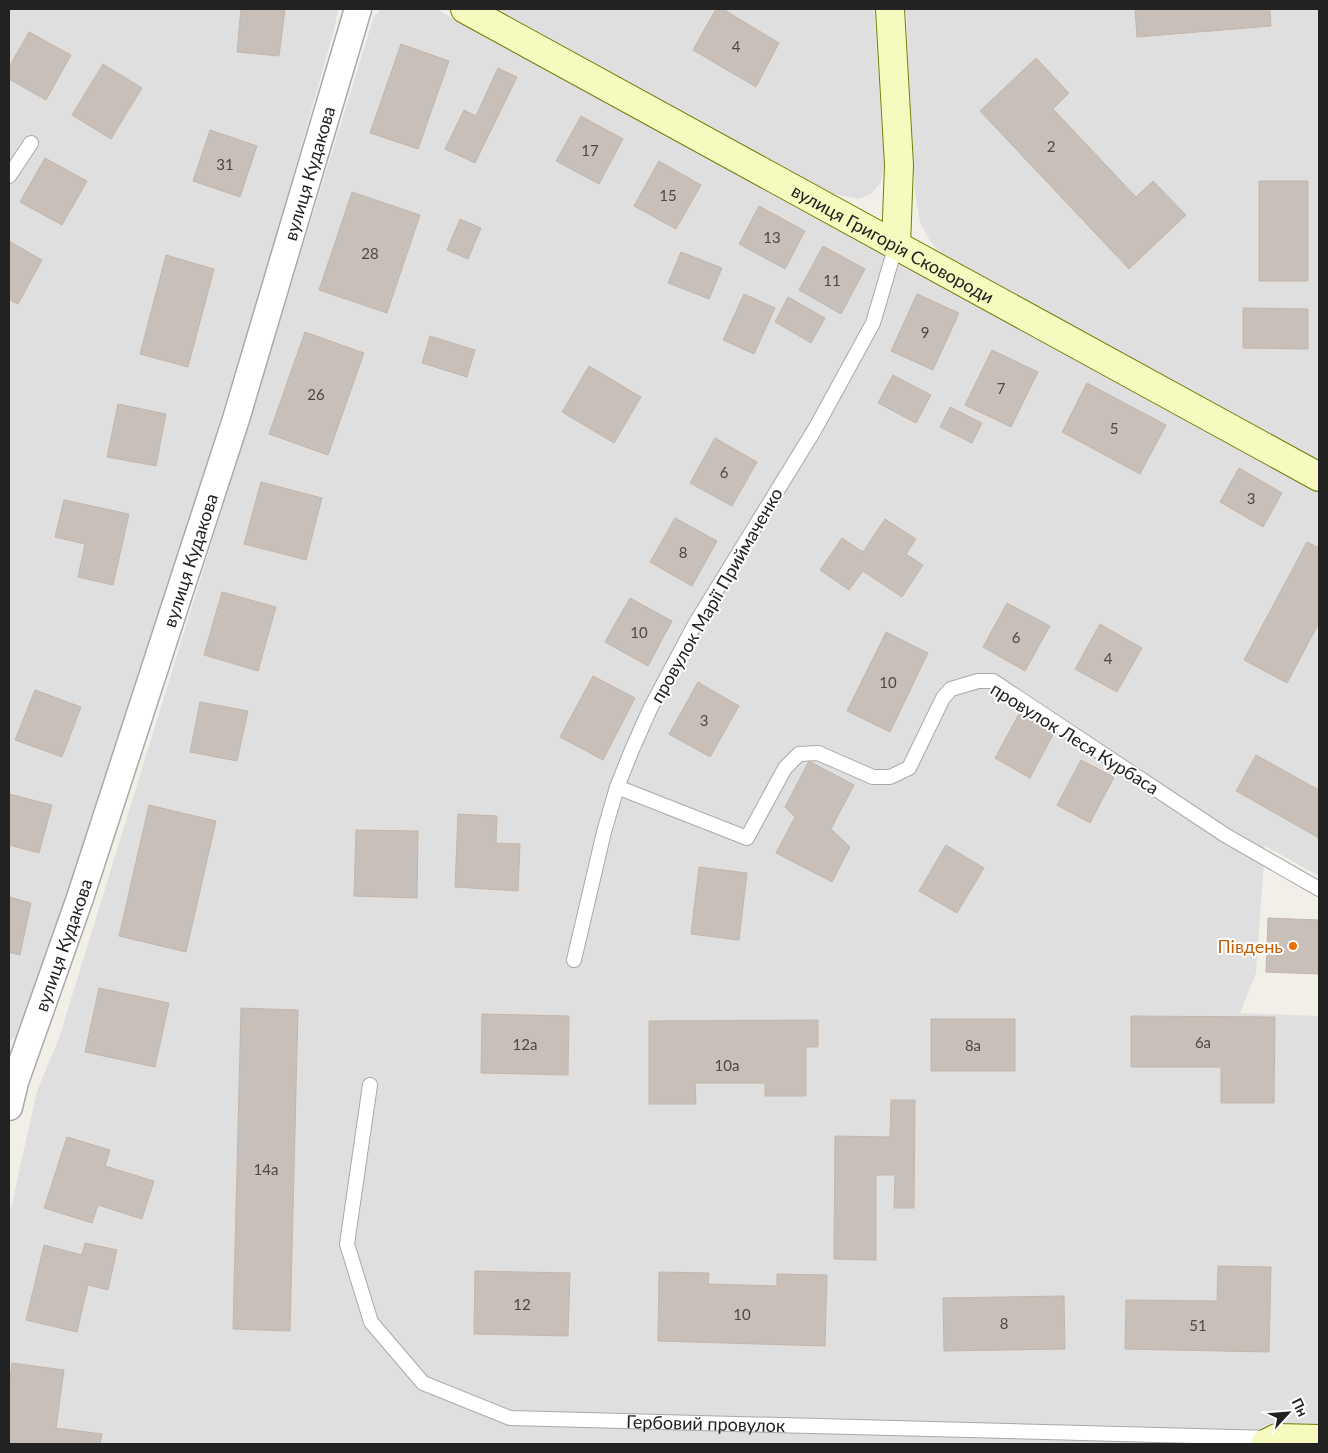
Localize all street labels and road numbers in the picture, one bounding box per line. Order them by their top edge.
street label: вулиця Кудакова [279,103,340,243]
street label: вулиця Григорія Сковороди [788,179,998,308]
street label: провулок Марії Приймаченко [645,484,787,706]
street label: вулиця Кудакова [158,491,222,630]
street label: провулок Леся Курбаса [987,677,1163,799]
street label: вулиця Кудакова [30,876,97,1014]
street label: Гербовий провулок [626,1410,786,1436]

